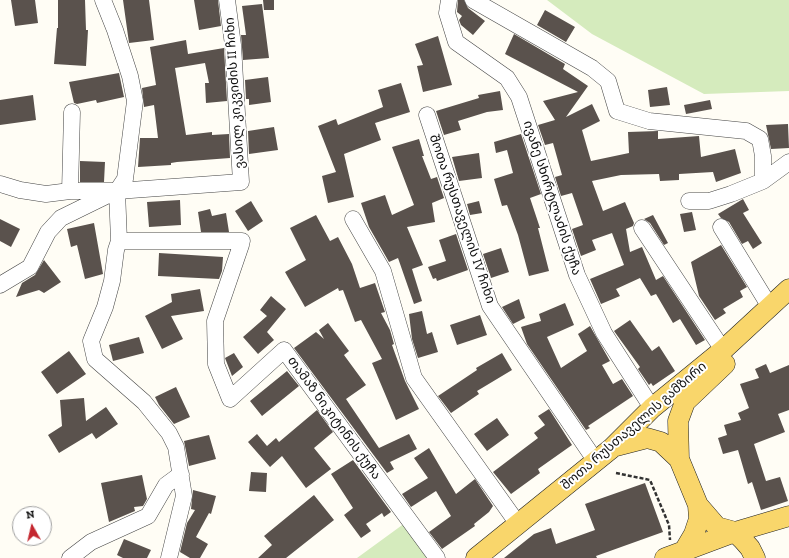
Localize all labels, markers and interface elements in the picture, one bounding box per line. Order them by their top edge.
street label: ვასილ კიკვიძის II ჩიხი [222,17,248,169]
street label: ივანე სხირტლაძის ქუჩა [520,119,584,277]
street label: შოთა რუსთაველის IV ჩიხი [426,132,498,306]
street label: თამაზ ნიკიტინის ქუჩა [284,353,384,483]
street label: შოთა რუსთაველის გამზირი [558,359,710,493]
north arrow [12,506,52,546]
text: N [25,508,35,522]

